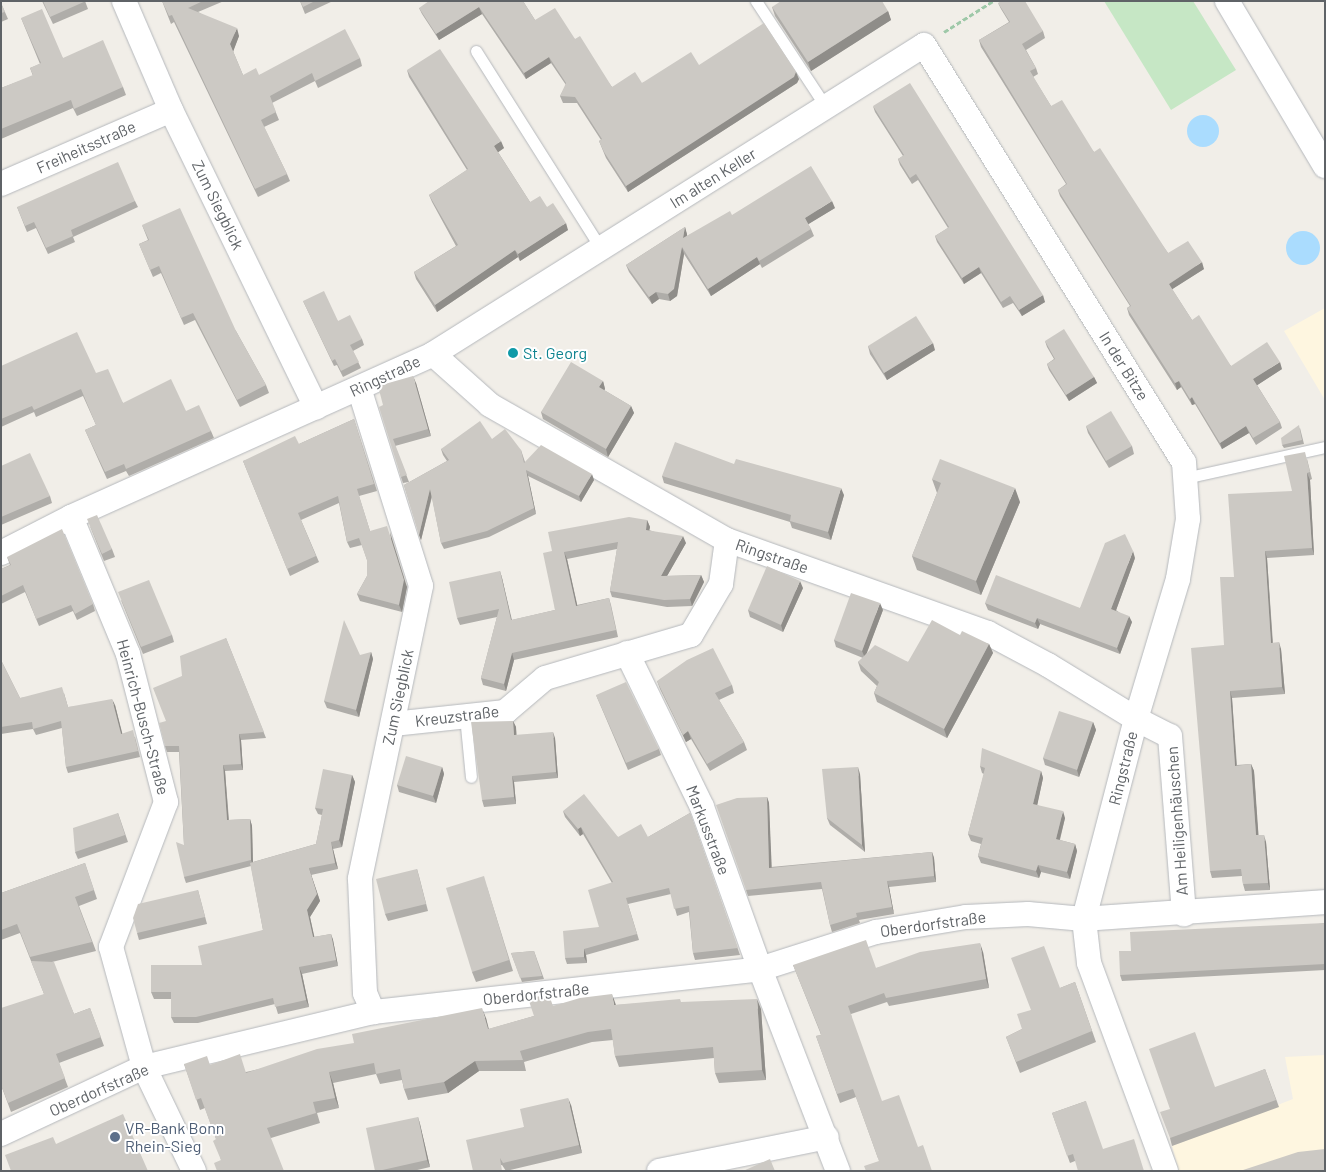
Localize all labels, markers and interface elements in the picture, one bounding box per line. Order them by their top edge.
street label: Freiheitsstraße [33,117,139,177]
street label: Im alten Keller [666,144,760,212]
street label: Zum Siegblick [188,157,248,253]
street label: In der Bitze [1095,328,1153,404]
place label: St. Georg [523,343,587,363]
marker: St. Georg [507,347,519,359]
street label: Ringstraße [347,351,423,401]
street label: Ringstraße [733,535,811,577]
street label: Heinrich-Busch-Straße [113,637,173,797]
street label: Zum Siegblick [379,647,417,747]
street label: Kreuzstraße [414,701,500,731]
street label: Ringstraße [1105,729,1141,807]
street label: Am Heiligenhäuschen [1162,746,1192,896]
street label: Markusstraße [682,782,734,878]
street label: Oberdorfstraße [879,907,987,941]
street label: Oberdorfstraße [482,979,590,1009]
street label: Oberdorfstraße [46,1060,152,1120]
place label: VR-Bank Bonn Rhein-Sieg [125,1118,224,1156]
marker: VR-Bank Bonn Rhein-Sieg [109,1131,121,1143]

